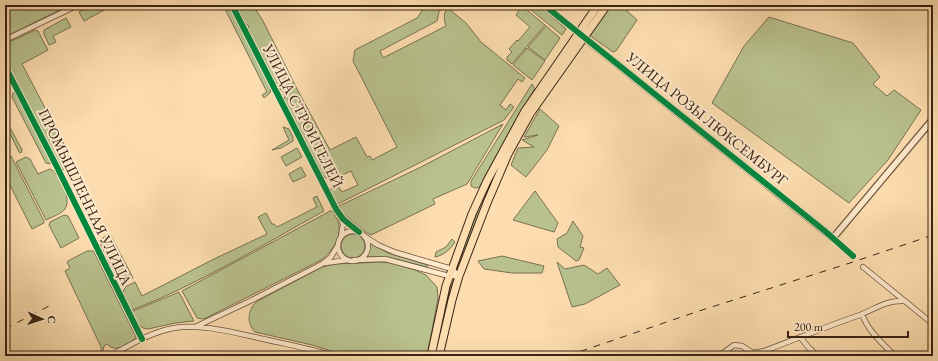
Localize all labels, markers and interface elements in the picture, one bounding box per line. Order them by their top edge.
street label: УЛИЦА СТРОИТЕЛЕЙ [259,40,348,191]
street label: УЛИЦА РОЗЫ ЛЮКСЕМБУРГ [622,47,792,190]
street label: ПРОМЫШЛЕННАЯ УЛИЦА [34,105,137,289]
north arrow [22,299,62,339]
scale bar [788,313,908,339]
text: С [45,315,59,324]
text: 200 m [794,319,824,335]

